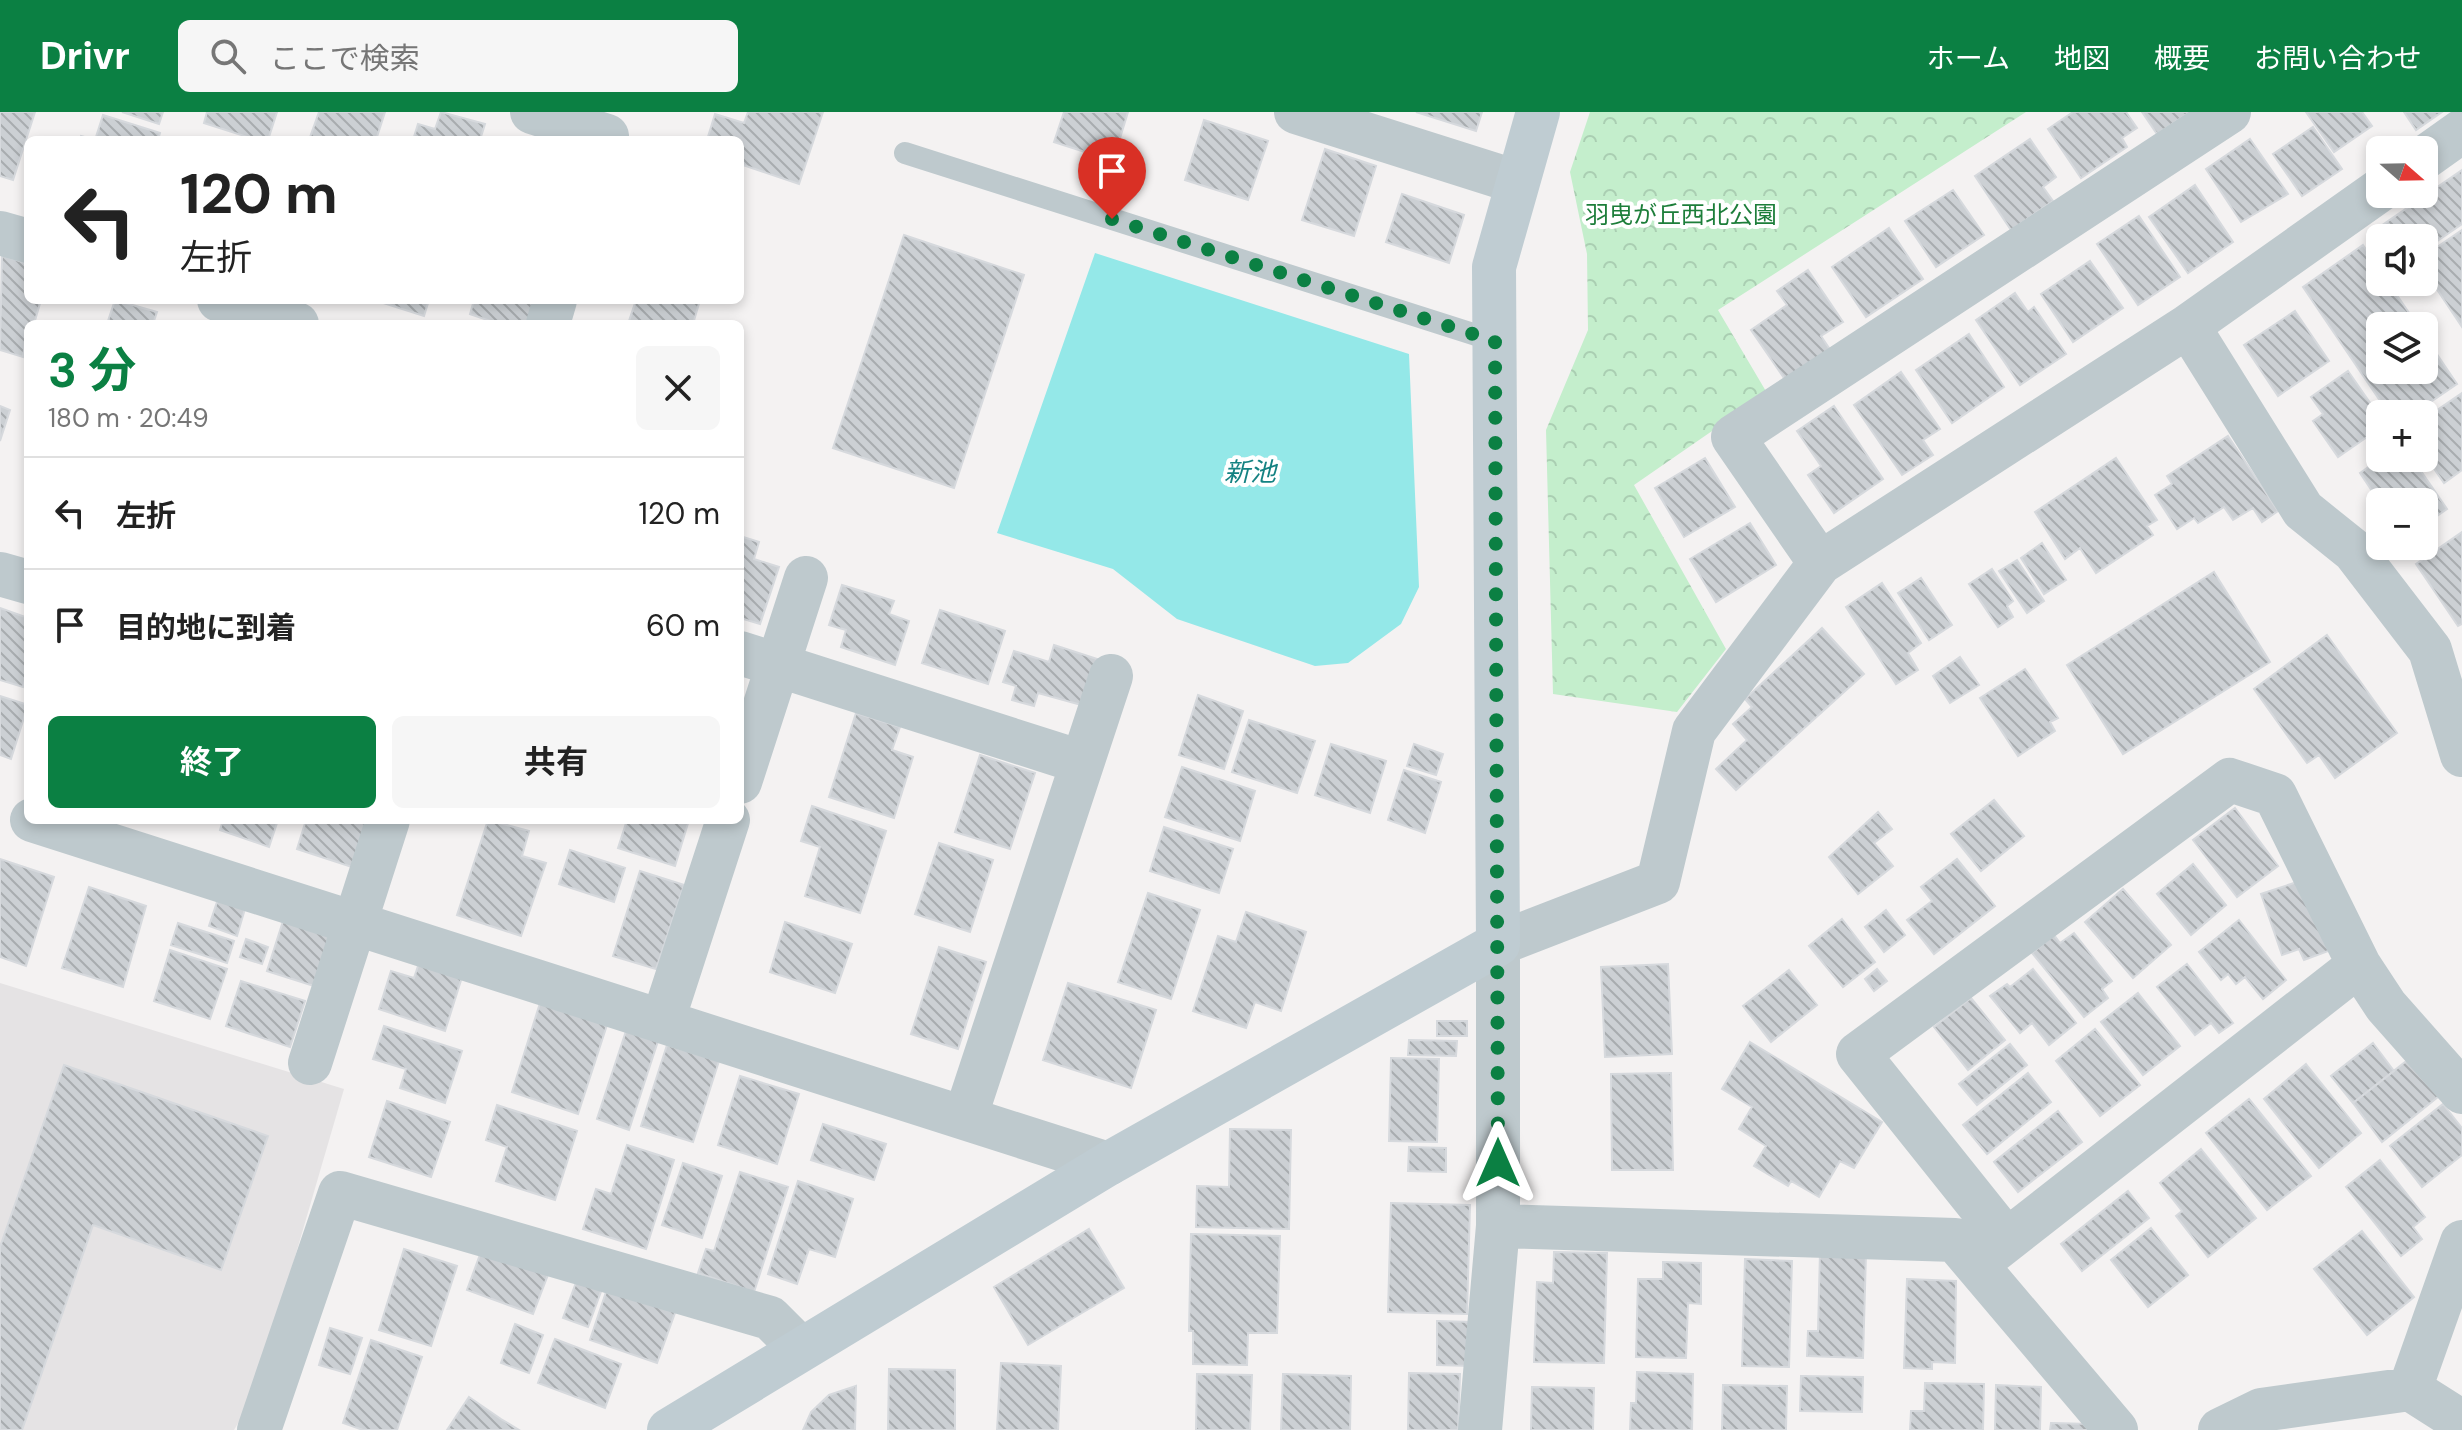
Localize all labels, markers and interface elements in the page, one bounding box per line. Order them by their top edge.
search box [178,20,738,92]
text: Drivr [40,31,130,81]
icon: search [206,34,250,78]
text: ここで検索 [270,39,420,78]
text: ホーム [1927,40,2010,77]
text: 地図 [2054,40,2110,77]
text: 概要 [2154,40,2210,77]
text: お問い合わせ [2254,40,2422,77]
north arrow [2366,136,2438,208]
map controls [2366,136,2438,560]
pin [1078,137,1146,219]
icon: arrive [1090,149,1134,193]
text: 120 m [180,157,338,230]
icon: left [48,168,152,272]
park label: 羽曳が丘西北公園 [1585,199,1777,230]
button: sound [2366,224,2438,296]
text: 左折 [180,234,252,281]
button: layers [2366,312,2438,384]
text: 3 分 [48,339,136,402]
button: close [636,346,720,430]
button: + [2366,400,2438,472]
text: 180 m · 20:49 [48,401,209,435]
water label: 新池 [1224,455,1279,489]
button: − [2366,488,2438,560]
icon: left [48,491,92,535]
text: 120 m [638,494,720,533]
text: 左折 [116,496,176,535]
icon: arrive [48,603,92,647]
text: 60 m [646,606,720,645]
text: 目的地に到着 [116,608,296,647]
button: 終了 [48,716,376,808]
button: 共有 [392,716,720,808]
position arrow [1456,1121,1540,1205]

